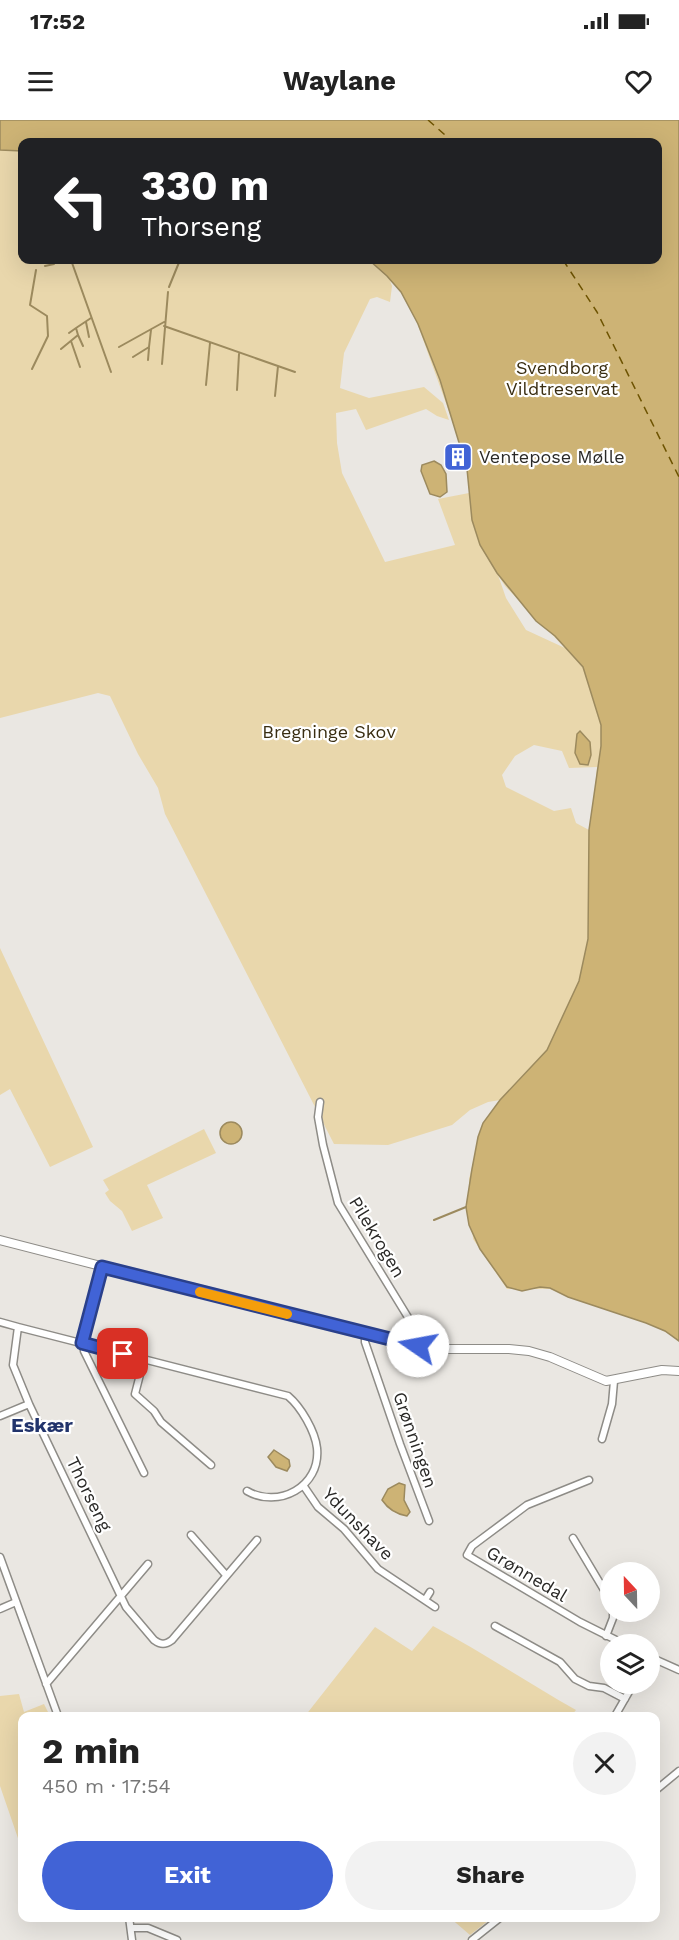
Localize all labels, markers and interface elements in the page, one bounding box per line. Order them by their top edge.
text: 17:52 [30,9,85,34]
icon: menu [24,65,57,98]
text: Waylane [283,65,396,97]
icon: heart [622,65,655,98]
text: 330 m [141,161,269,210]
icon: left [42,162,120,240]
text: Thorseng [141,211,261,243]
park label: Svendborg Vildtreservat [506,357,618,399]
building icon: Ventepose Mølle [442,441,474,473]
place label: Ventepose Mølle [479,446,625,467]
park label: Bregninge Skov [262,721,396,742]
street label: Pilekrogen [345,1192,410,1281]
position arrow [386,1314,450,1378]
pin [97,1328,148,1379]
icon: arrive [106,1337,139,1370]
street label: Grønningen [389,1389,442,1491]
district label: Eskær [11,1413,73,1437]
street label: Thorseng [62,1453,117,1535]
street label: Ydunshave [319,1483,398,1564]
street label: Grønnedal [483,1541,572,1606]
north arrow [600,1562,660,1622]
map controls [600,1562,660,1694]
button: layers [600,1634,660,1694]
text: 2 min [42,1730,140,1772]
button: close [573,1732,636,1795]
text: 450 m · 17:54 [42,1774,171,1798]
button: Exit [42,1841,333,1910]
button: Share [345,1841,636,1910]

